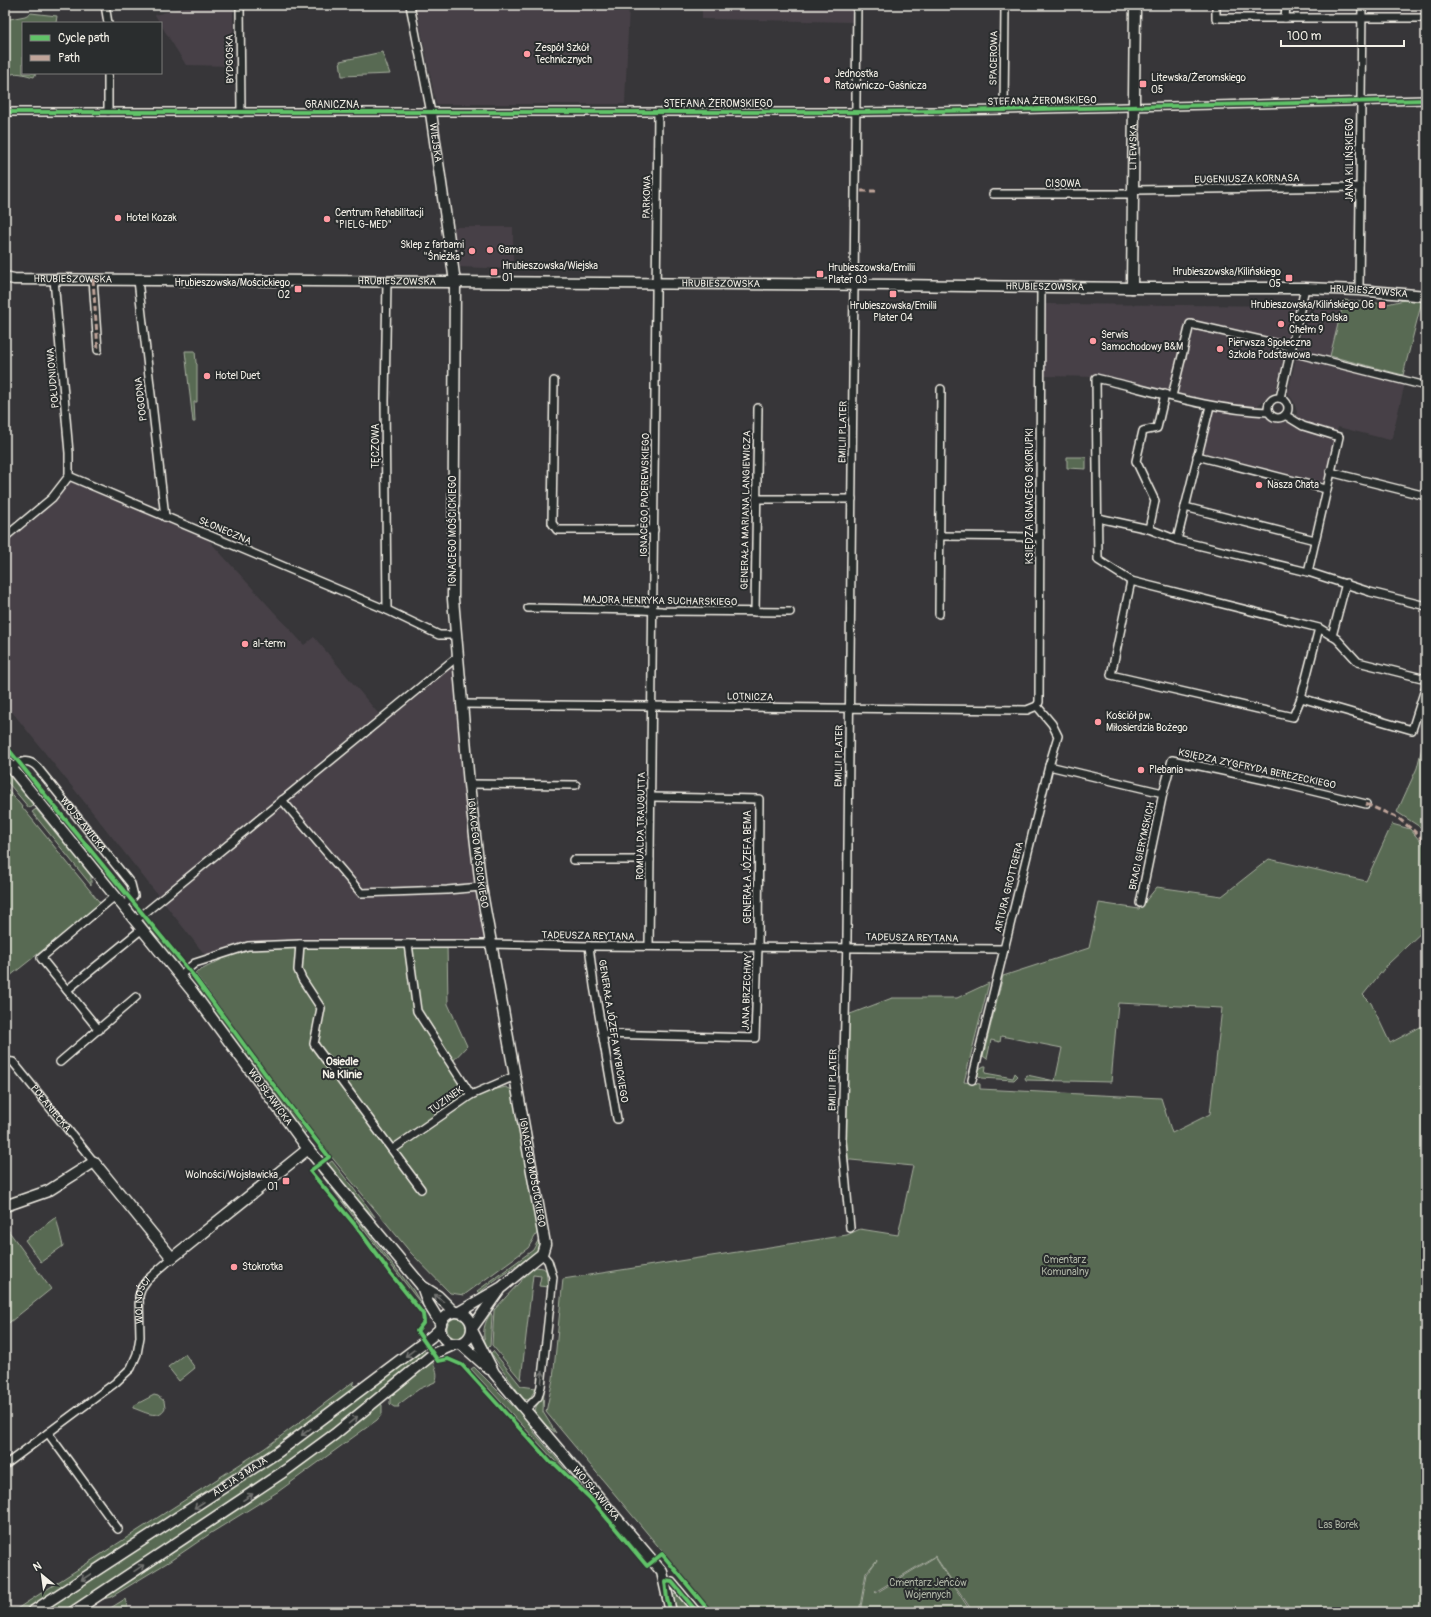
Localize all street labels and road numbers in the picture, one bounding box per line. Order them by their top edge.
street label: SPACEROWA [988,30,1000,85]
street label: BYDGOSKA [224,34,236,84]
street label: STEFANA ŻEROMSKIEGO [987,94,1097,108]
street label: STEFANA ŻEROMSKIEGO [663,98,773,110]
street label: GRANICZNA [305,99,360,111]
street label: JANA KILIŃSKIEGO [1343,118,1356,202]
street label: WIEJSKA [426,122,444,164]
street label: LITEWSKA [1127,123,1140,170]
street label: EUGENIUSZA KORNASA [1194,172,1300,186]
street label: PARKOWA [641,175,653,219]
street label: CISOWA [1045,178,1081,190]
street label: HRUBIESZOWSKA [34,273,113,286]
street label: HRUBIESZOWSKA [358,275,437,288]
street label: HRUBIESZOWSKA [682,278,761,290]
street label: HRUBIESZOWSKA [1005,280,1085,293]
street label: HRUBIESZOWSKA [1329,283,1409,300]
street label: POŁUDNIOWA [44,347,62,409]
street label: POGODNA [132,376,150,422]
street label: EMILII PLATER [836,401,850,463]
street label: TĘCZOWA [370,423,382,468]
street label: KSIĘDZA IGNACEGO SKORUPKI [1024,428,1036,564]
street label: GENERAŁA MARIANA LANGIEWICZA [739,430,753,590]
street label: IGNACEGO PADEREWSKIEGO [638,433,652,557]
street label: IGNACEGO MOŚCICKIEGO [446,476,459,586]
street label: SŁONECZNA [197,515,254,548]
street label: MAJORA HENRYKA SUCHARSKIEGO [583,594,737,608]
street label: LOTNICZA [727,691,774,703]
street label: EMILII PLATER [832,725,846,787]
street label: KSIĘDZA ZYGFRYDA BEREZECKIEGO [1177,746,1337,792]
street label: ROMUALDA TRAUGUTTA [634,771,648,880]
street label: WOJSŁAWICKA [57,795,109,855]
street label: IGNACEGO MOŚCICKIEGO [465,797,491,909]
street label: BRACI GIERYMSKICH [1127,801,1157,891]
street label: GENERAŁA JÓZEFA BEMA [740,810,754,924]
street label: ARTURA GROTTGERA [992,840,1026,934]
street label: TADEUSZA REYTANA [541,929,635,943]
street label: TADEUSZA REYTANA [865,931,959,945]
street label: JANA BRZECHWY [740,953,754,1031]
street label: GENERAŁA JÓZEFA WYBICKIEGO [596,958,632,1104]
street label: EMILII PLATER [826,1049,840,1111]
street label: WOJSŁAWICKA [245,1067,295,1128]
street label: POŁANIECKA [28,1082,74,1135]
street label: TUZINEK [426,1084,466,1116]
street label: IGNACEGO MOŚCICKIEGO [516,1117,548,1228]
street label: WOLNOŚCI [133,1274,153,1324]
street label: ALEJA 3 MAJA [210,1454,270,1499]
street label: WOJSŁAWICKA [570,1464,622,1524]

